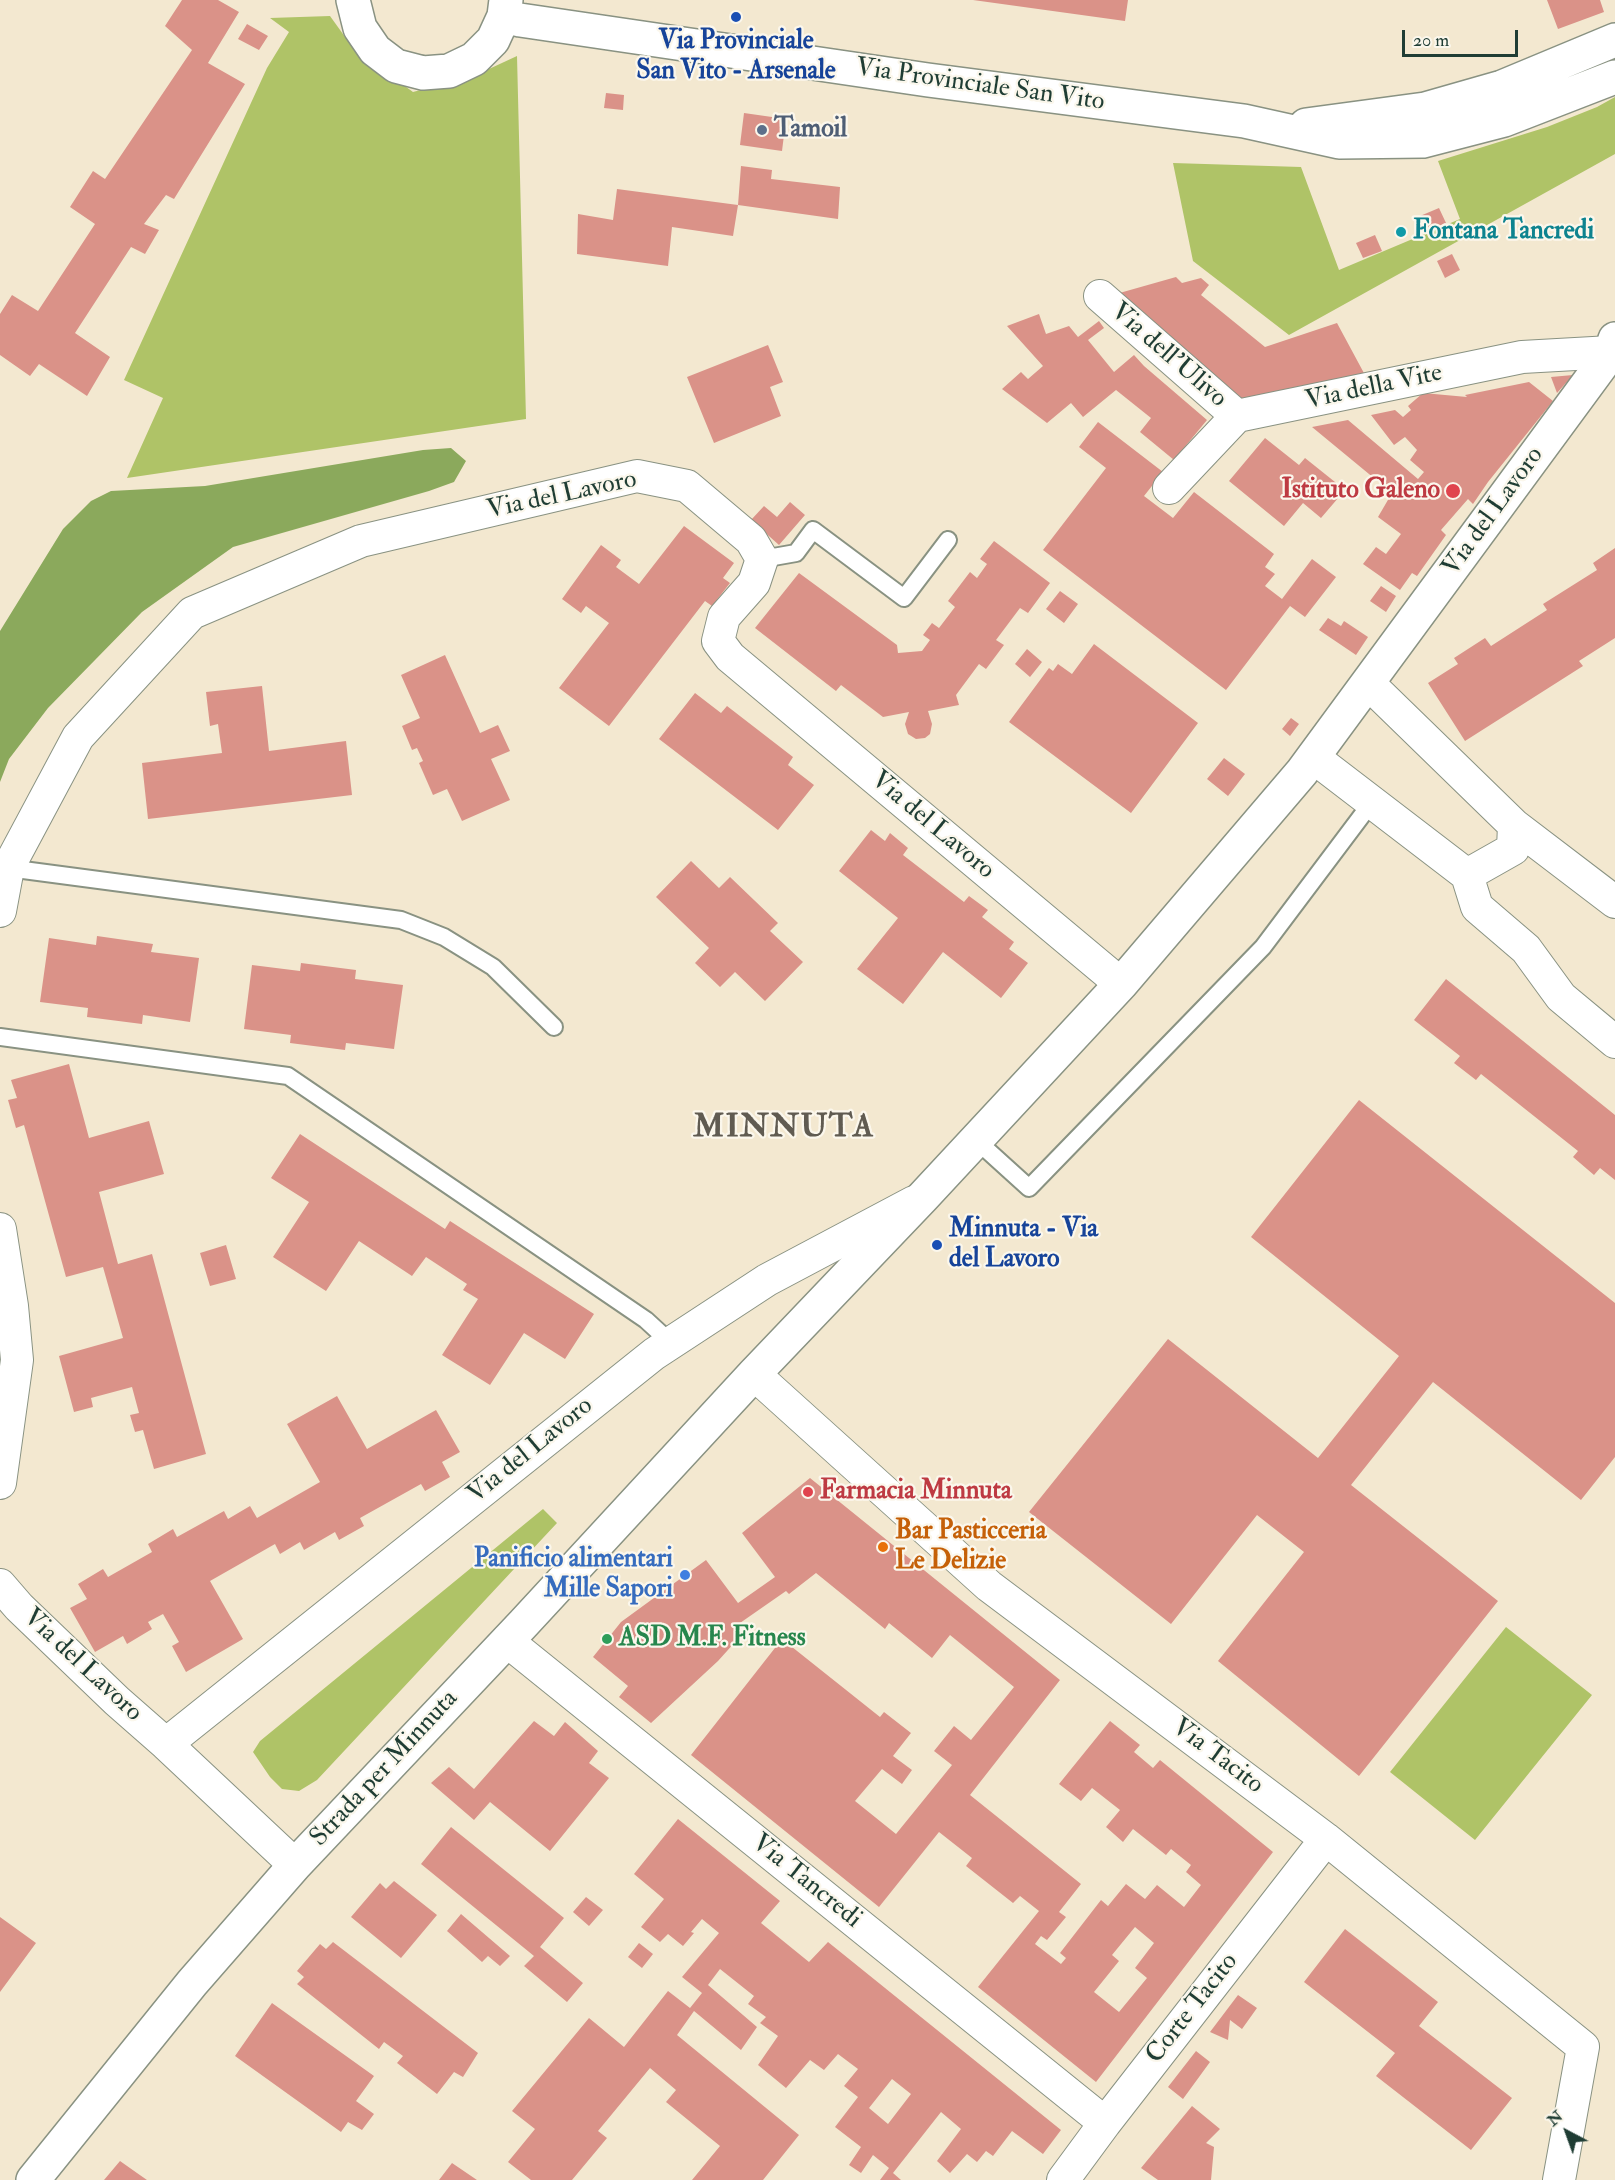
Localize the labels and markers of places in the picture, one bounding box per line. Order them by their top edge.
marker: Via Provinciale San Vito - Arsenale [729,10,743,24]
place label: Via Provinciale San Vito - Arsenale [636,26,836,88]
place label: Tamoil [774,114,847,146]
marker: Tamoil [755,123,769,137]
place label: Fontana Tancredi [1413,216,1594,248]
marker: Fontana Tancredi [1394,225,1408,239]
place label: Istituto Galeno [1281,475,1440,507]
marker: Istituto Galeno [1444,482,1462,500]
place label: Minnuta - Via del Lavoro [949,1214,1098,1276]
marker: Minnuta - Via del Lavoro [930,1238,944,1252]
place label: Farmacia Minnuta [820,1476,1012,1508]
marker: Farmacia Minnuta [801,1485,815,1499]
place label: Bar Pasticceria Le Delizie [895,1516,1046,1578]
marker: Bar Pasticceria Le Delizie [876,1540,890,1554]
place label: Panificio alimentari Mille Sapori [474,1544,673,1606]
marker: Panificio alimentari Mille Sapori [678,1568,692,1582]
place label: ASD M.F. Fitness [619,1623,806,1655]
marker: ASD M.F. Fitness [600,1632,614,1646]

